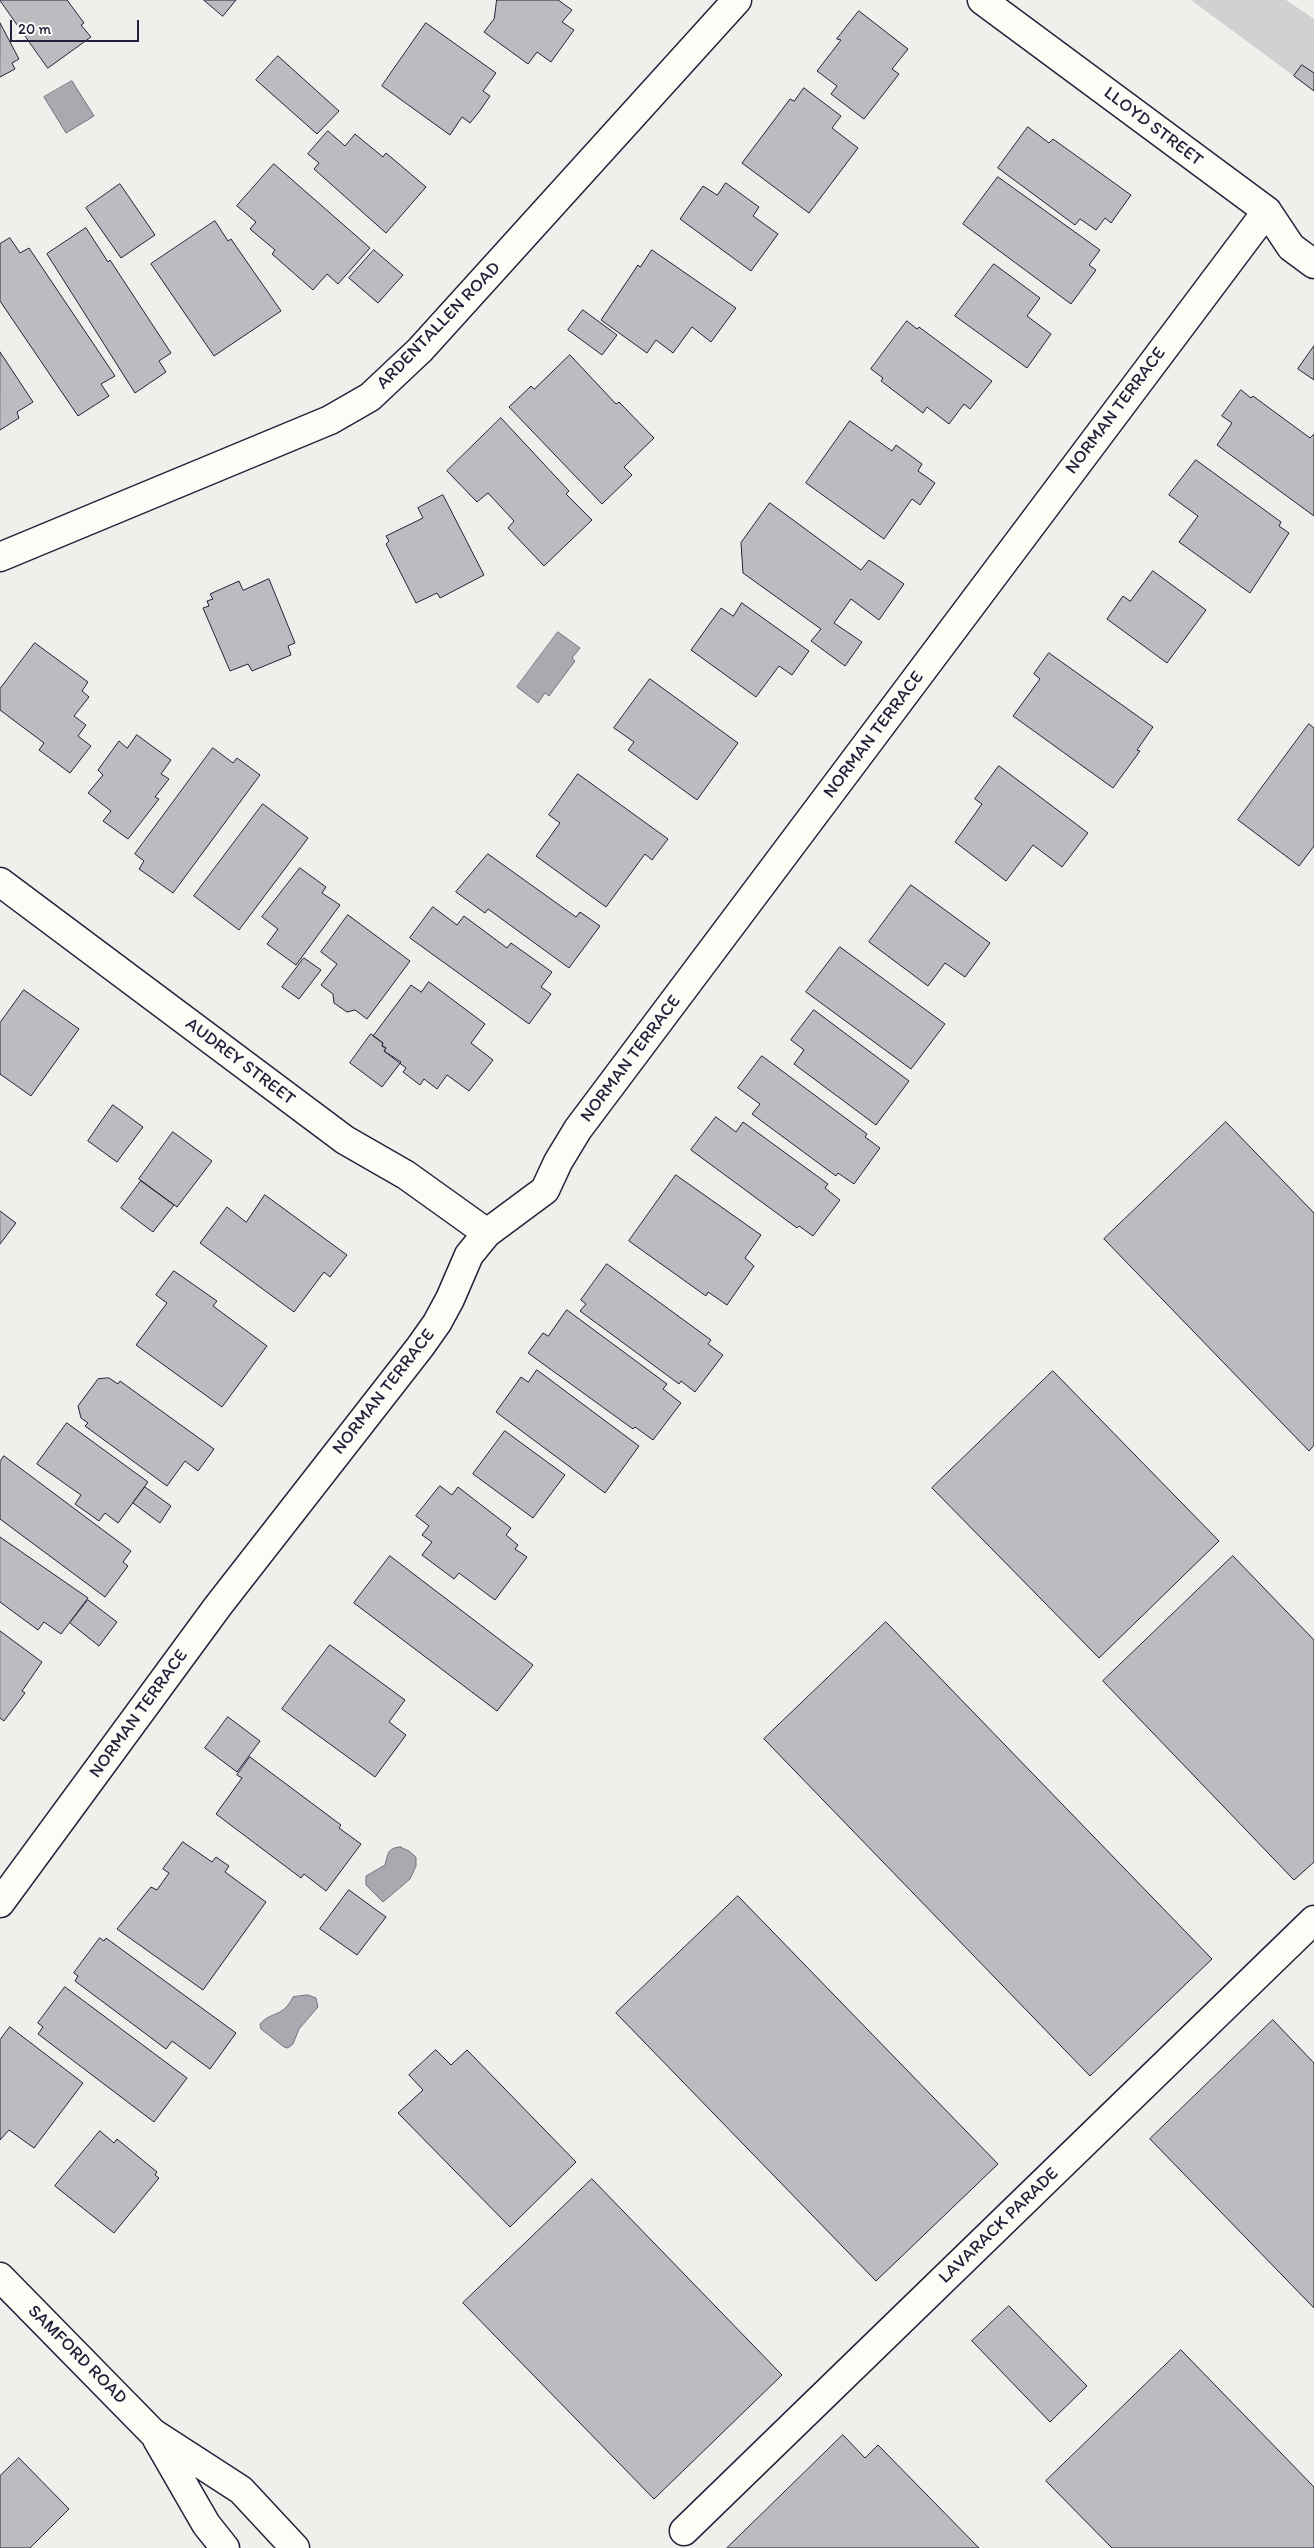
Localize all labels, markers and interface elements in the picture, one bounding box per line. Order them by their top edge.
scale bar [12,10,141,42]
text: 20 m [18,20,51,38]
street label: LLOYD STREET [1099,83,1207,171]
street label: ARDENTALLEN ROAD [373,258,505,394]
street label: NORMAN TERRACE [1061,343,1171,479]
street label: NORMAN TERRACE [819,667,929,803]
street label: NORMAN TERRACE [576,991,686,1127]
street label: AUDREY STREET [181,1014,299,1110]
street label: NORMAN TERRACE [328,1325,440,1459]
street label: NORMAN TERRACE [85,1646,193,1782]
street label: LAVARACK PARADE [935,2163,1063,2289]
street label: SAMFORD ROAD [23,2301,131,2409]

